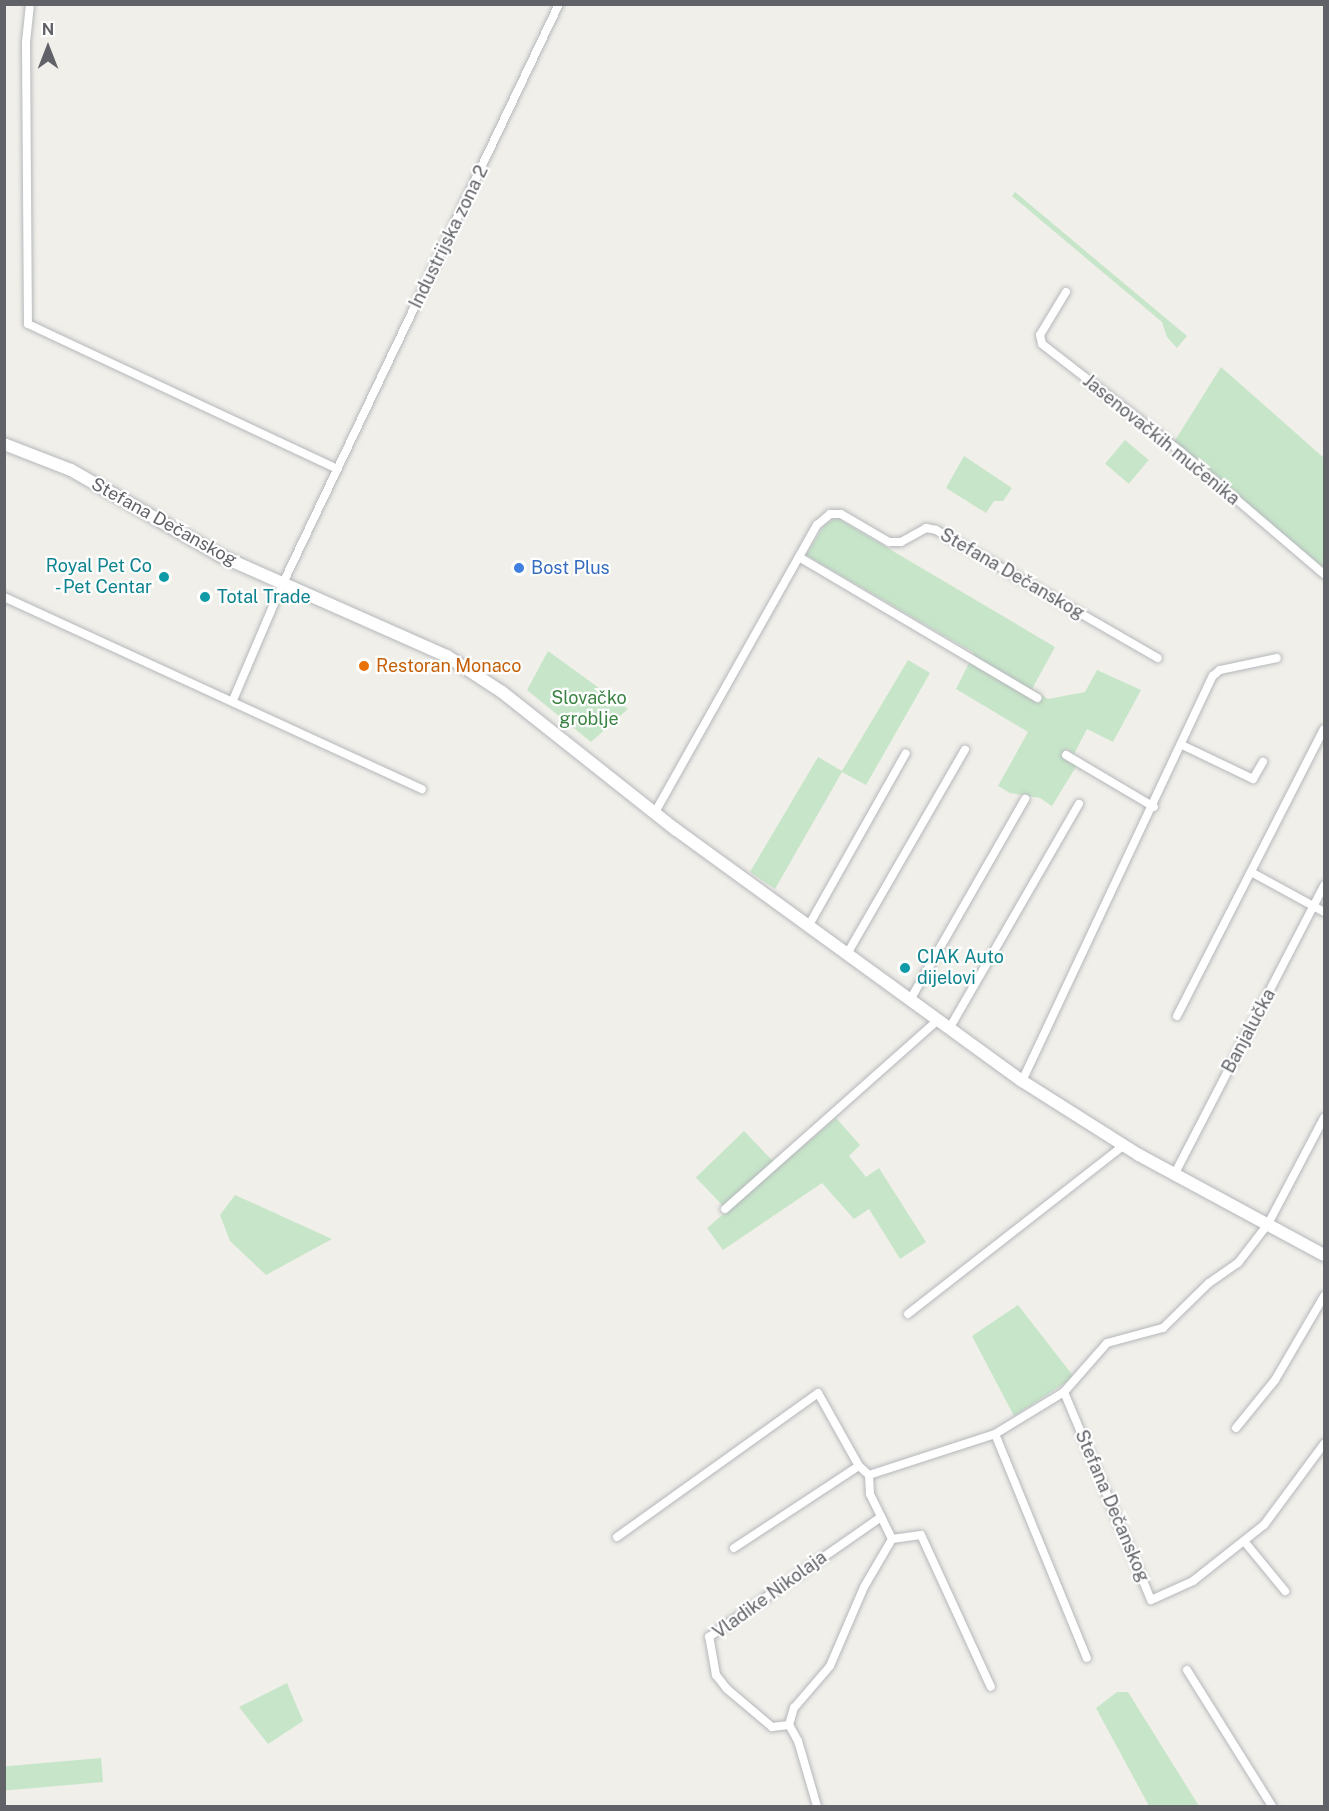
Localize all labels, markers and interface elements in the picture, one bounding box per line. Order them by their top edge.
north arrow [18,18,78,78]
text: N [42,20,54,39]
street label: Industrijska zona 2 [405,162,493,312]
street label: Jasenovačkih mučenika [1078,370,1244,510]
street label: Stefana Dečanskog [88,473,240,571]
street label: Stefana Dečanskog [936,524,1088,624]
place label: Royal Pet Co - Pet Centar [46,556,152,598]
place label: Bost Plus [531,557,610,579]
marker: Bost Plus [512,561,526,575]
marker: Royal Pet Co - Pet Centar [157,570,171,584]
place label: Total Trade [217,586,311,608]
marker: Total Trade [198,590,212,604]
place label: Restoran Monaco [376,655,521,677]
marker: Restoran Monaco [357,659,371,673]
park label: Slovačko groblje [551,688,627,730]
place label: CIAK Auto dijelovi [917,947,1004,990]
marker: CIAK Auto dijelovi [898,961,912,975]
street label: Banjalučka [1218,985,1280,1077]
street label: Stefana Dečanskog [1070,1427,1154,1585]
street label: Vladike Nikolaja [709,1547,831,1643]

